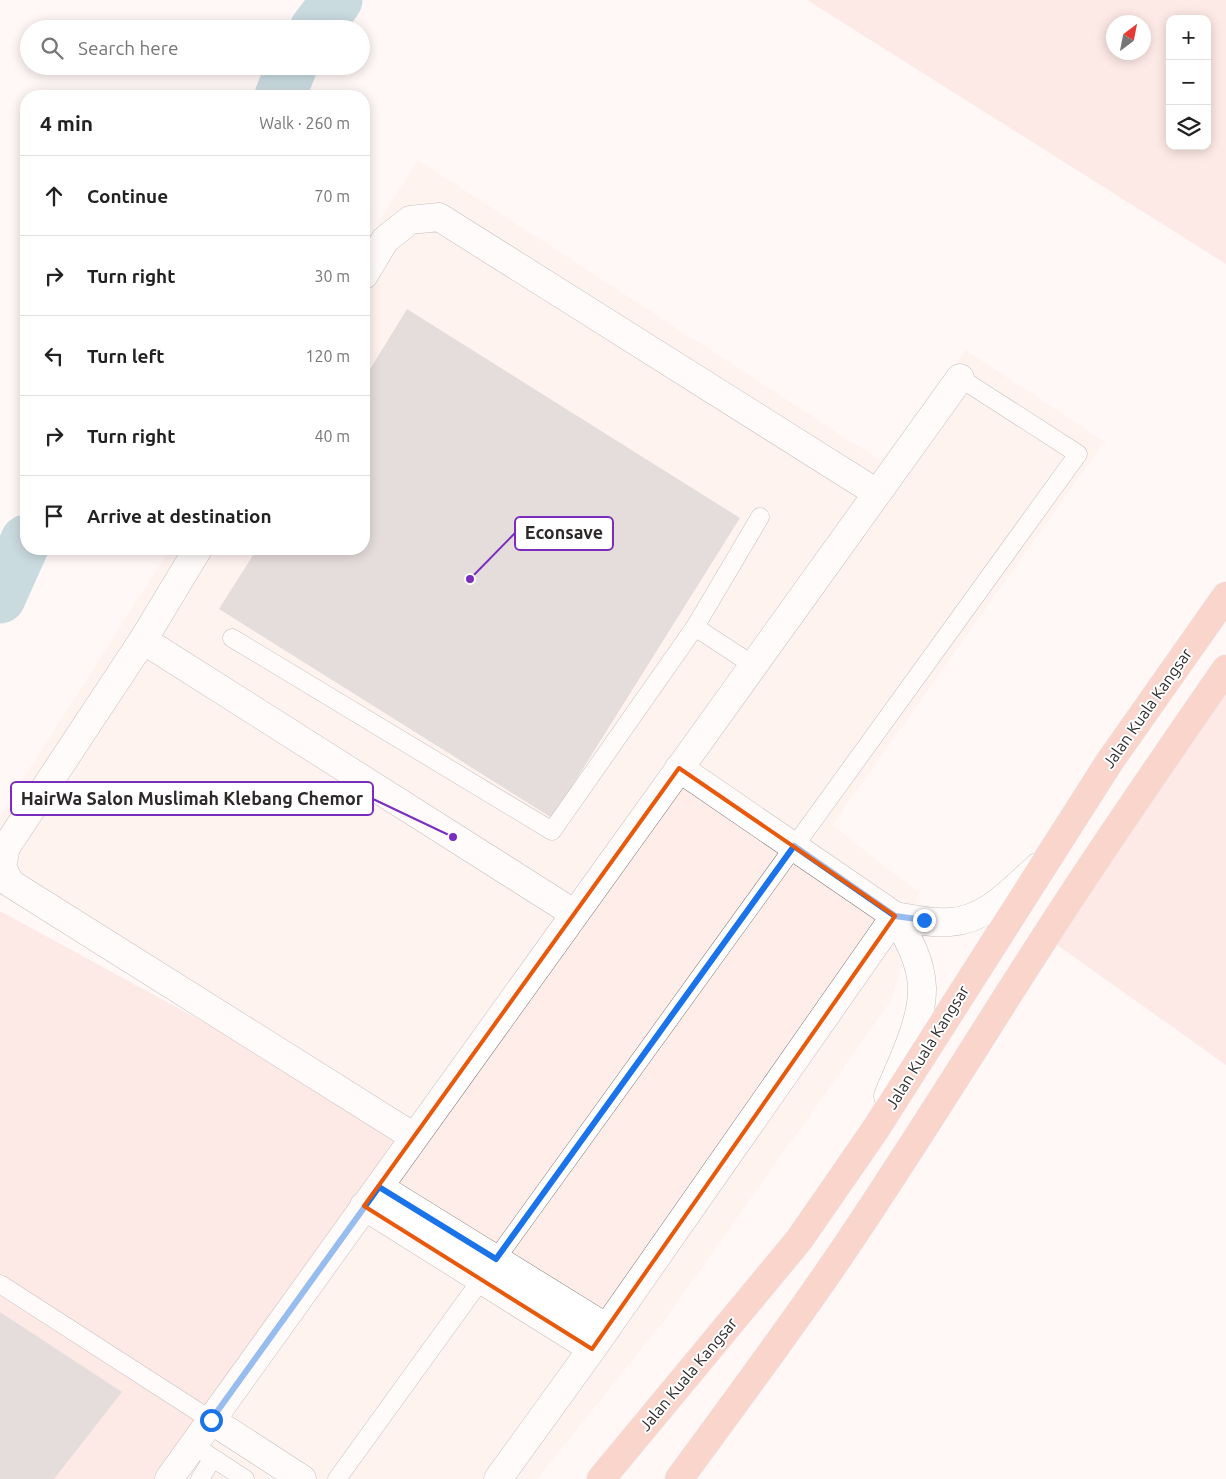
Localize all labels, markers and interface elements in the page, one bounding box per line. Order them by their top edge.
north arrow [1106,15,1151,60]
map controls [1166,15,1211,150]
button: + [1166,15,1211,60]
search box [20,20,370,75]
icon: search [38,34,66,62]
text: Search here [78,37,178,59]
button: − [1166,60,1211,105]
button: layers [1166,105,1211,150]
text: 4 min [40,111,93,135]
text: Walk · 260 m [259,114,350,132]
icon: ahead [40,182,68,210]
text: Continue [87,185,168,207]
text: 70 m [314,187,350,205]
icon: right [40,262,68,290]
text: Turn right [87,265,175,287]
text: 30 m [314,267,350,285]
icon: left [40,342,68,370]
text: Turn left [87,345,165,367]
text: 120 m [305,347,350,365]
icon: right [40,422,68,450]
text: Turn right [87,425,175,447]
text: 40 m [314,427,350,445]
icon: arrive [40,502,68,530]
text: Arrive at destination [87,505,272,527]
callout: Econsave [515,517,613,550]
text: Econsave [525,522,603,542]
street label: Jalan Kuala Kangsar [1099,645,1195,771]
callout: HairWa Salon Muslimah Klebang Chemor [11,782,373,815]
text: HairWa Salon Muslimah Klebang Chemor [21,788,364,808]
route end [913,909,936,932]
street label: Jalan Kuala Kangsar [882,982,972,1112]
street label: Jalan Kuala Kangsar [635,1314,741,1434]
route start [200,1409,223,1432]

